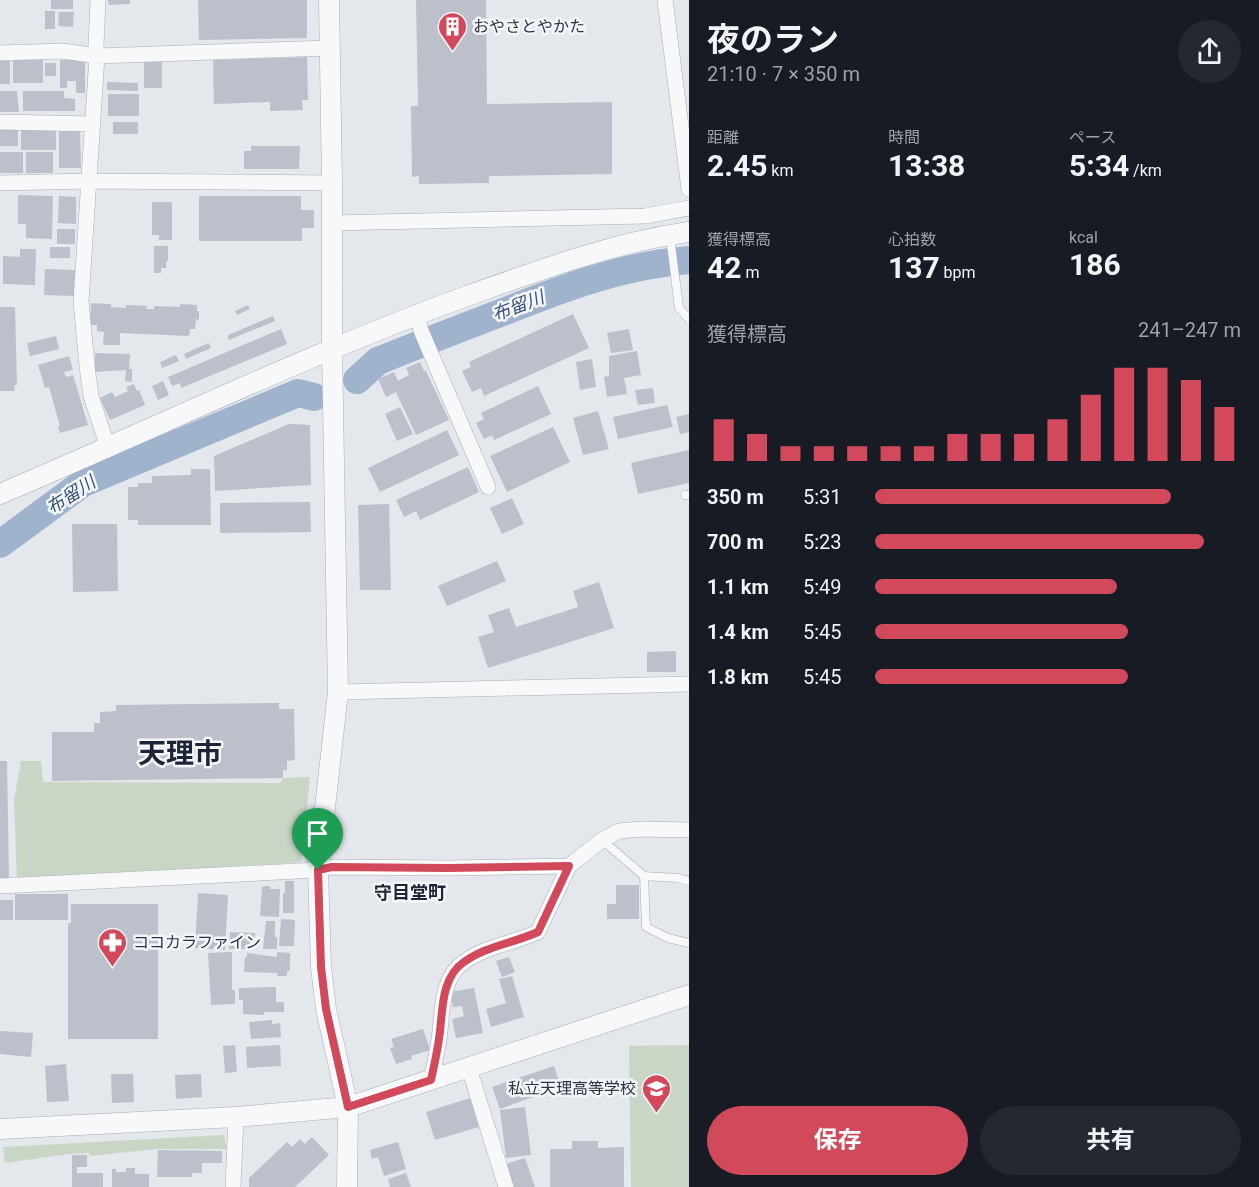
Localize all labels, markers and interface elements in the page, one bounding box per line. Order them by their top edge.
building icon: おやさとやかた [436,10,468,52]
place label: おやさとやかた [473,17,585,36]
text: 夜のラン [707,20,839,59]
button: share [1178,20,1241,83]
text: 21:10 · 7 × 350 m [707,62,860,86]
text: 距離 [707,128,739,147]
text: 時間 [888,128,920,147]
text: ペース [1069,128,1116,147]
text: 2.45 [707,148,767,183]
text: 13:38 [888,148,965,183]
text: 5:34 [1069,148,1129,183]
text: km [767,161,793,180]
text: /km [1129,161,1162,180]
text: kcal [1069,228,1098,247]
text: 獲得標高 [707,230,771,249]
text: 心拍数 [888,230,936,249]
text: 186 [1069,247,1121,282]
text: 42 [707,250,741,285]
text: 137 [888,250,940,285]
text: m [741,263,759,282]
text: bpm [940,263,976,282]
water label: 布留川 [489,285,549,325]
text: 241–247 m [1138,318,1241,342]
text: 獲得標高 [707,322,787,346]
water label: 布留川 [42,470,101,518]
text: 350 m [707,485,764,509]
text: 5:31 [803,485,842,509]
text: 700 m [707,530,764,554]
text: 5:23 [803,530,842,554]
text: 1.1 km [707,575,769,599]
text: 5:49 [803,575,842,599]
text: 1.4 km [707,620,769,644]
text: 5:45 [803,620,842,644]
text: 1.8 km [707,665,769,689]
text: 5:45 [803,665,842,689]
district label: 天理市 [138,737,222,770]
pin [292,808,343,870]
icon: arrive [301,817,334,850]
district label: 守目堂町 [374,882,446,903]
pharmacy icon: ココカラファイン [96,926,128,968]
place label: ココカラファイン [133,933,261,952]
school or university icon: 私立天理高等学校 [641,1072,673,1114]
place label: 私立天理高等学校 [508,1079,636,1098]
button: 保存 [707,1106,968,1175]
button: 共有 [980,1106,1241,1175]

